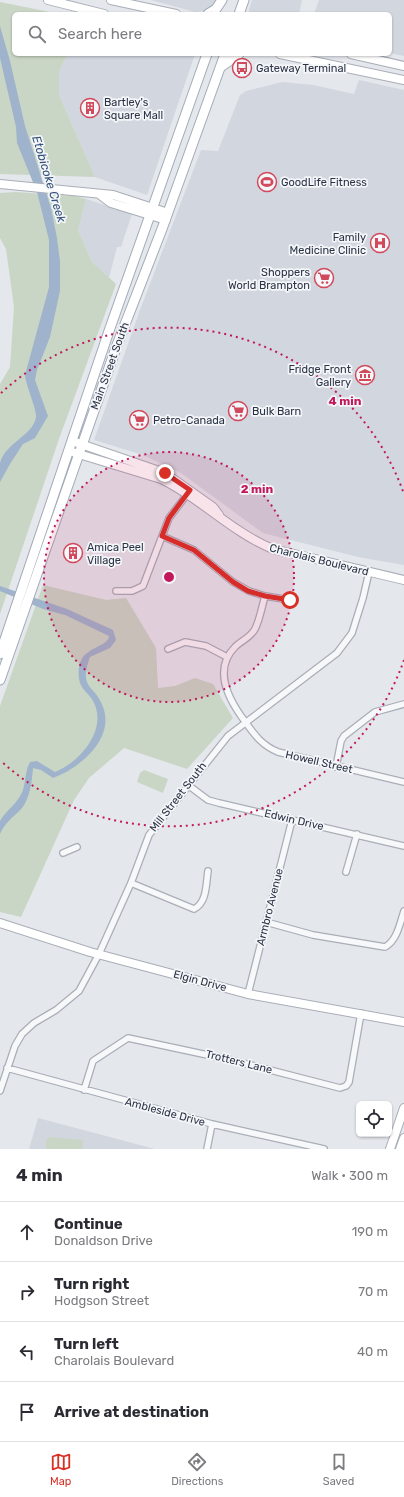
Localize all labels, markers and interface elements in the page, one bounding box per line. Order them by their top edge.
search box [12,12,392,56]
icon: search [26,23,48,45]
text: Search here [58,25,142,43]
bus stop icon: Gateway Terminal [231,57,253,79]
place label: Gateway Terminal [256,62,346,75]
place label: Bartley's Square Mall [104,96,163,122]
building icon: Bartley's Square Mall [79,97,101,119]
water label: Etobicoke Creek [29,134,69,225]
sports icon: GoodLife Fitness [256,171,278,193]
place label: GoodLife Fitness [281,176,367,189]
place label: Family Medicine Clinic [290,231,366,257]
hospital icon: Family Medicine Clinic [369,232,391,254]
place label: Shoppers World Brampton [228,266,310,292]
supermarket icon: Shoppers World Brampton [313,267,335,289]
street label: Main Street South [88,320,132,412]
place label: Fridge Front Gallery [288,363,352,389]
museum icon: Fridge Front Gallery [354,364,376,386]
text: 4 min [329,394,362,408]
supermarket icon: Bulk Barn [227,400,249,422]
place label: Bulk Barn [252,405,301,418]
supermarket icon: Petro-Canada [128,409,150,431]
place label: Petro-Canada [153,414,225,427]
route end [156,464,174,482]
text: 2 min [241,482,274,496]
place label: Amica Peel Village [87,541,144,567]
street label: Charolais Boulevard [268,541,370,579]
building icon: Amica Peel Village [62,542,84,564]
centre of rings [162,570,176,584]
route start [281,591,299,609]
street label: Howell Street [284,748,355,776]
street label: Mill Street South [147,760,209,834]
street label: Edwin Drive [263,807,325,833]
street label: Armbro Avenue [254,867,286,947]
street label: Elgin Drive [172,968,228,994]
street label: Trotters Lane [204,1047,274,1077]
street label: Ambleside Drive [123,1095,207,1129]
map controls [356,1101,392,1137]
button: locate [356,1101,392,1137]
text: 4 min [16,1165,63,1185]
text: Walk · 300 m [311,1168,388,1183]
text: Continue [54,1215,123,1233]
icon: ahead [16,1221,38,1243]
text: 190 m [352,1224,388,1239]
text: Donaldson Drive [54,1233,153,1248]
text: Turn right [54,1275,129,1293]
icon: right [16,1281,38,1303]
text: 70 m [358,1284,388,1299]
text: Hodgson Street [54,1293,149,1308]
text: Turn left [54,1335,119,1353]
icon: left [16,1341,38,1363]
text: 40 m [357,1344,388,1359]
text: Charolais Boulevard [54,1353,174,1368]
icon: arrive [16,1401,38,1423]
text: Arrive at destination [54,1403,209,1421]
tab: Map [50,1451,72,1488]
tab: Directions [171,1451,223,1488]
tab: Saved [323,1451,354,1488]

